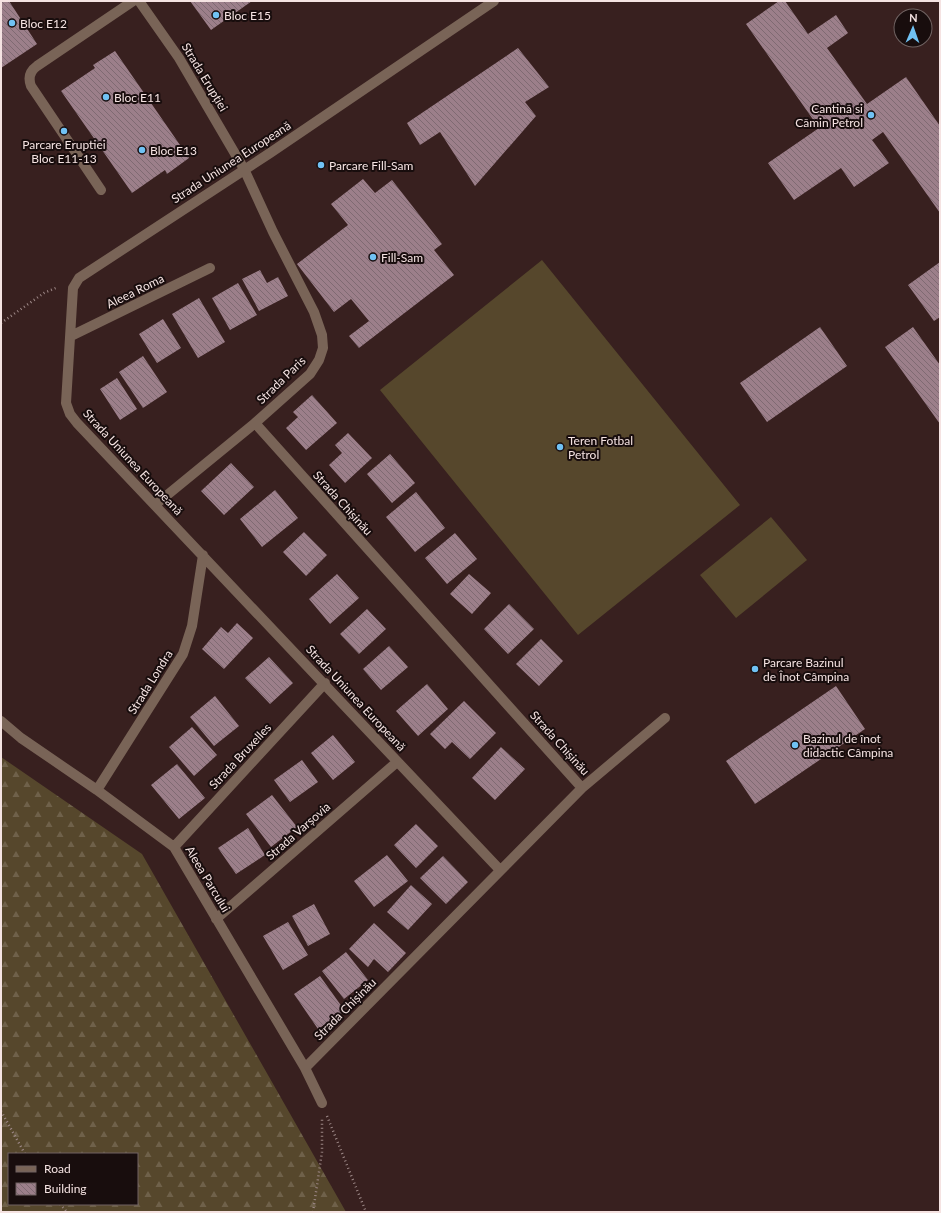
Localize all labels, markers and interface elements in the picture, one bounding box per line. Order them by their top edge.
place label: Bloc E15 [224,8,271,23]
north arrow [893,8,933,48]
marker: Bloc E15 [211,10,221,20]
text: N [909,11,918,24]
place label: Bloc E12 [20,16,67,31]
marker: Bloc E12 [7,18,17,28]
street label: Strada Erupției [179,40,231,114]
place label: Bloc E11 [114,90,161,105]
marker: Bloc E11 [101,92,111,102]
place label: Cantină si Cămin Petrol [795,101,863,130]
marker: Cantină si Cămin Petrol [866,110,876,120]
street label: Strada Uniunea Europeană [168,118,294,206]
marker: Parcare Eruptiei Bloc E11-13 [59,126,69,136]
place label: Parcare Eruptiei Bloc E11-13 [22,137,106,166]
place label: Bloc E13 [150,143,197,158]
marker: Bloc E13 [137,145,147,155]
place label: Parcare Fill-Sam [329,158,413,173]
marker: Parcare Fill-Sam [316,160,326,170]
place label: Fill-Sam [381,250,423,265]
marker: Fill-Sam [368,252,378,262]
street label: Aleea Roma [104,271,166,311]
street label: Strada Paris [254,353,308,407]
street label: Strada Uniunea Europeană [80,406,186,518]
place label: Teren Fotbal Petrol [568,433,633,462]
marker: Teren Fotbal Petrol [555,442,565,452]
street label: Strada Chișinău [310,468,376,538]
street label: Strada Uniunea Europeană [303,642,409,754]
street label: Strada Londra [124,647,176,717]
place label: Parcare Bazinul de Înot Câmpina [763,655,849,684]
marker: Parcare Bazinul de Înot Câmpina [750,664,760,674]
street label: Strada Chișinău [527,708,593,778]
street label: Strada Bruxelles [206,720,274,792]
place label: Bazinul de înot didactic Câmpina [803,731,893,760]
marker: Bazinul de înot didactic Câmpina [790,740,800,750]
street label: Strada Varșovia [263,799,333,863]
street label: Aleea Parcului [182,843,234,915]
street label: Strada Chișinău [311,975,379,1043]
legend [8,1153,138,1205]
text: Road [44,1161,71,1176]
text: Building [44,1181,87,1196]

